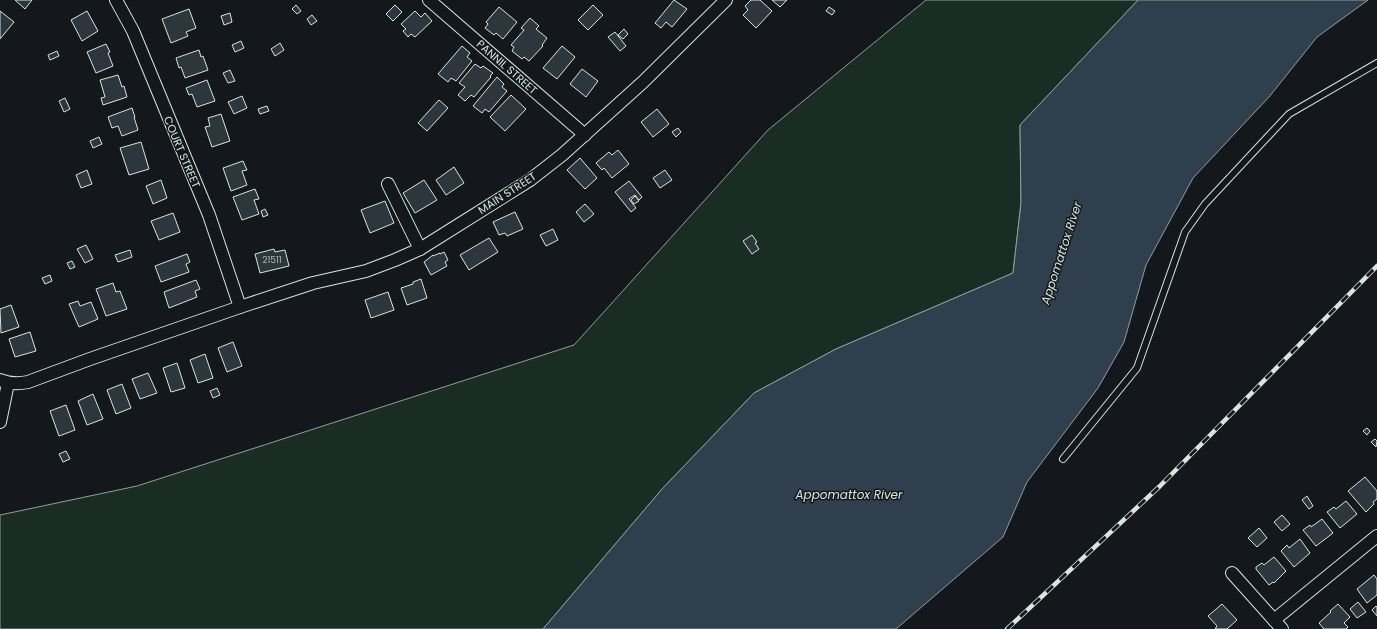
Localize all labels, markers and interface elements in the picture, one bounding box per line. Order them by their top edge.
street label: PANNIL STREET [473,36,541,98]
street label: COURT STREET [160,114,204,190]
street label: MAIN STREET [475,168,539,218]
water label: Appomattox River [1036,199,1086,308]
house number: 21511 [262,254,282,266]
water label: Appomattox River [794,486,903,503]

